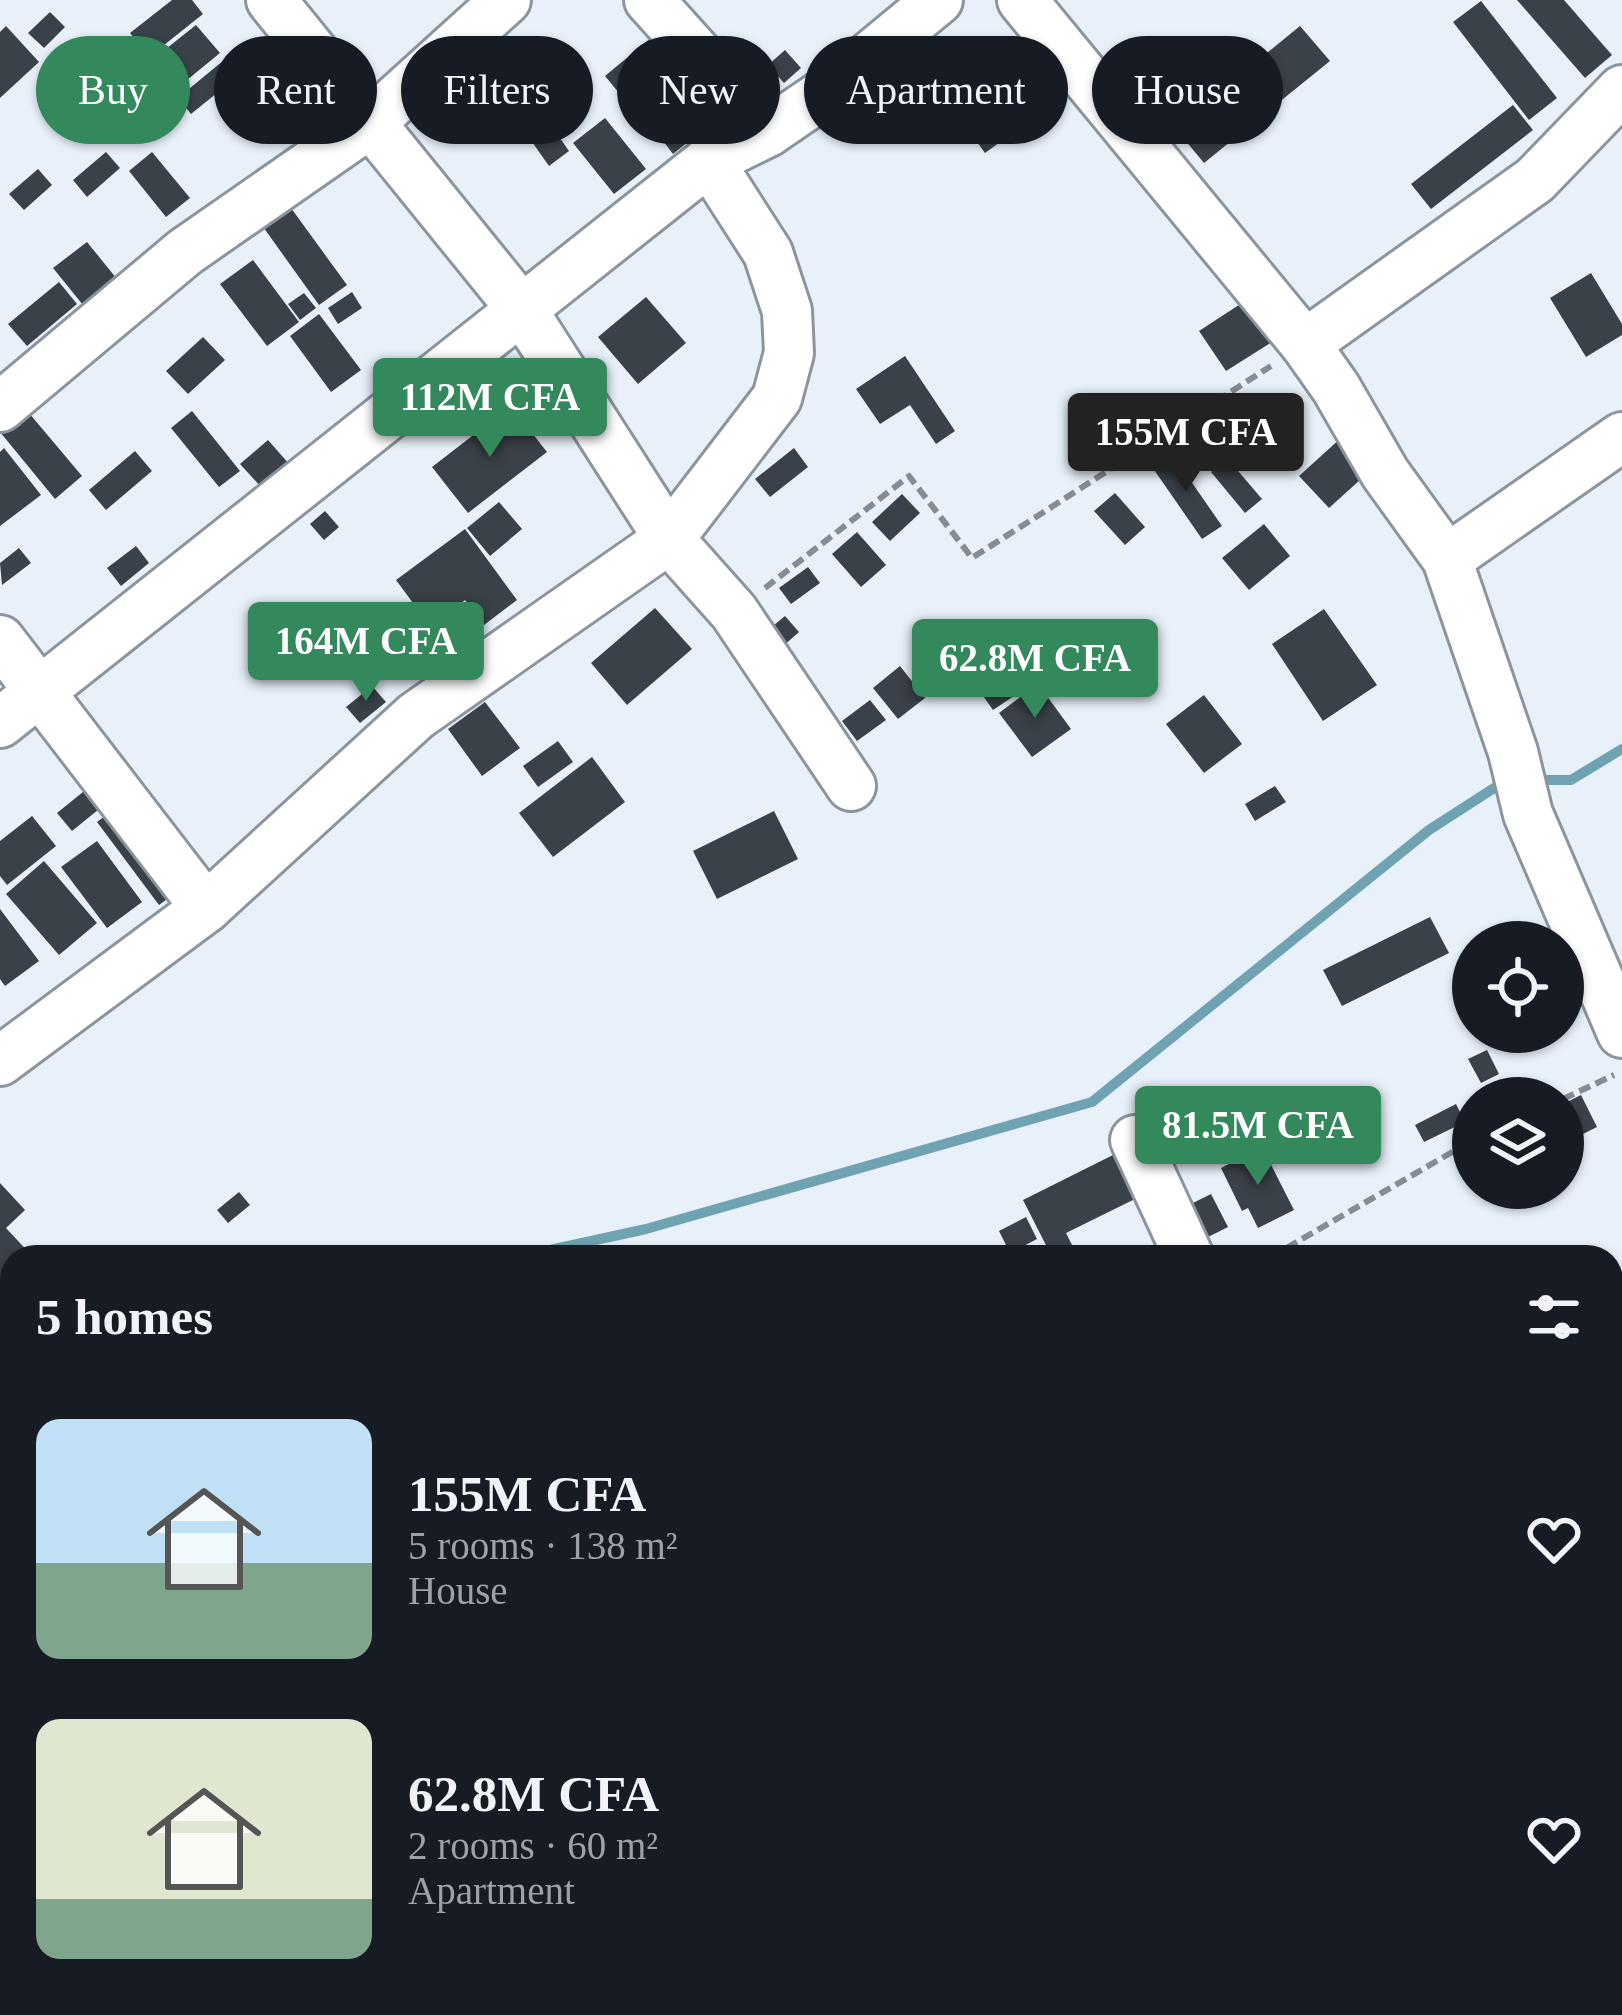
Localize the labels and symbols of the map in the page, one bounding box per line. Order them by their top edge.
pin: 112M CFA [366,358,614,460]
pin: 155M CFA [1062,393,1310,495]
pin: 164M CFA [242,602,490,704]
pin: 62.8M CFA [898,619,1172,721]
pin: 81.5M CFA [1121,1086,1395,1188]

